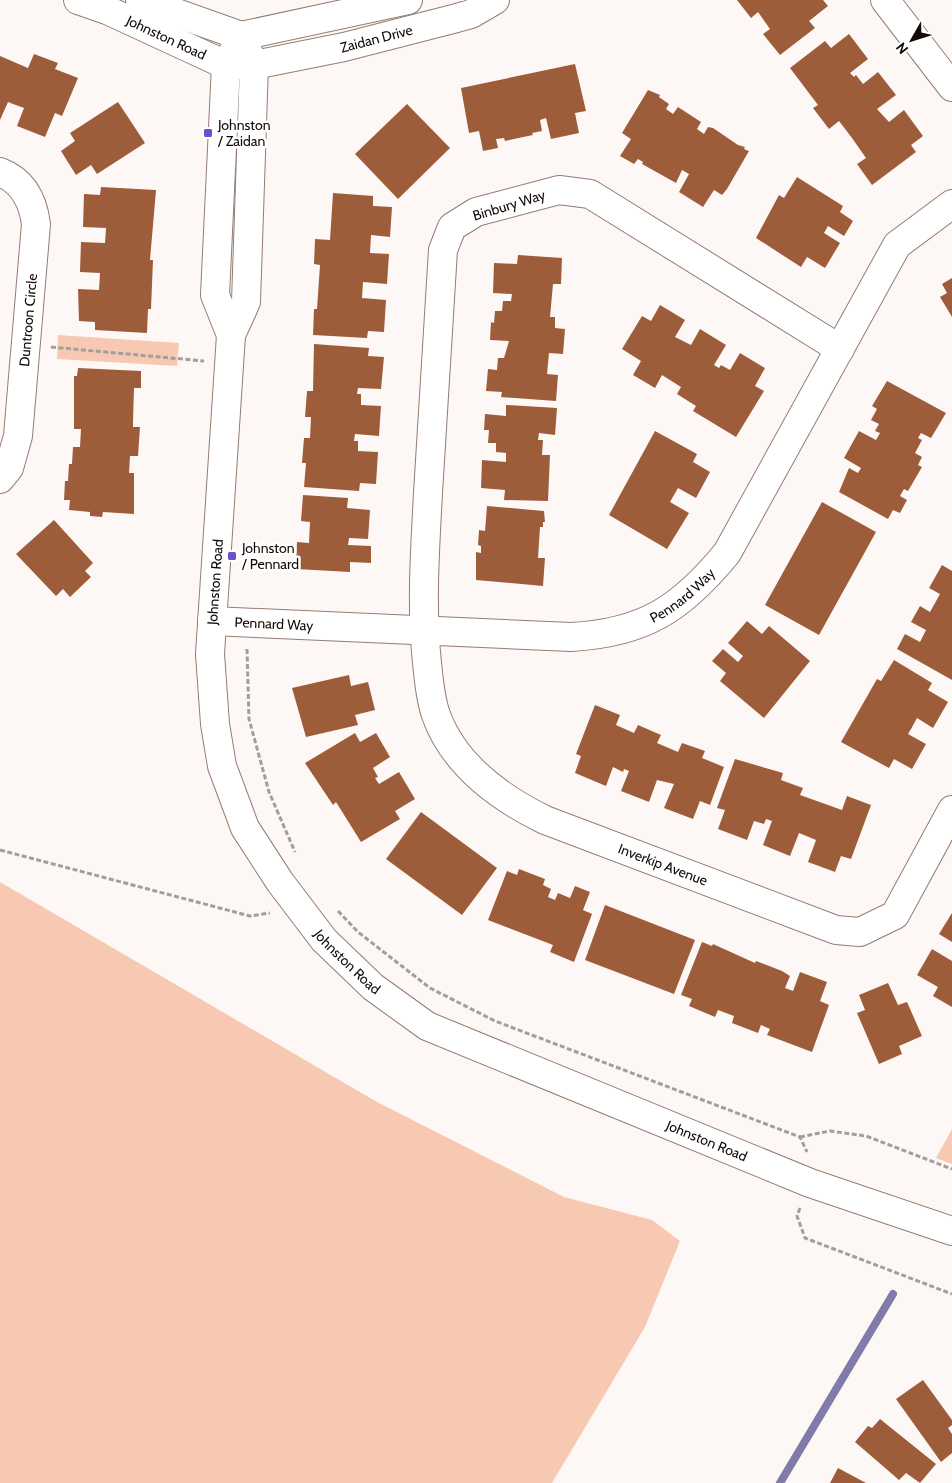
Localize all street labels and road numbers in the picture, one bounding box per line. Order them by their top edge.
street label: Johnston Road [123,11,209,64]
street label: Zaidan Drive [338,21,415,57]
street label: Binbury Way [470,185,548,225]
street label: Duntroon Circle [15,273,41,367]
street label: Johnston Road [203,538,227,627]
street label: Pennard Way [647,564,719,627]
street label: Pennard Way [234,613,314,635]
street label: Inverkip Avenue [616,840,710,890]
street label: Johnston Road [309,925,384,998]
street label: Johnston Road [663,1116,750,1165]

